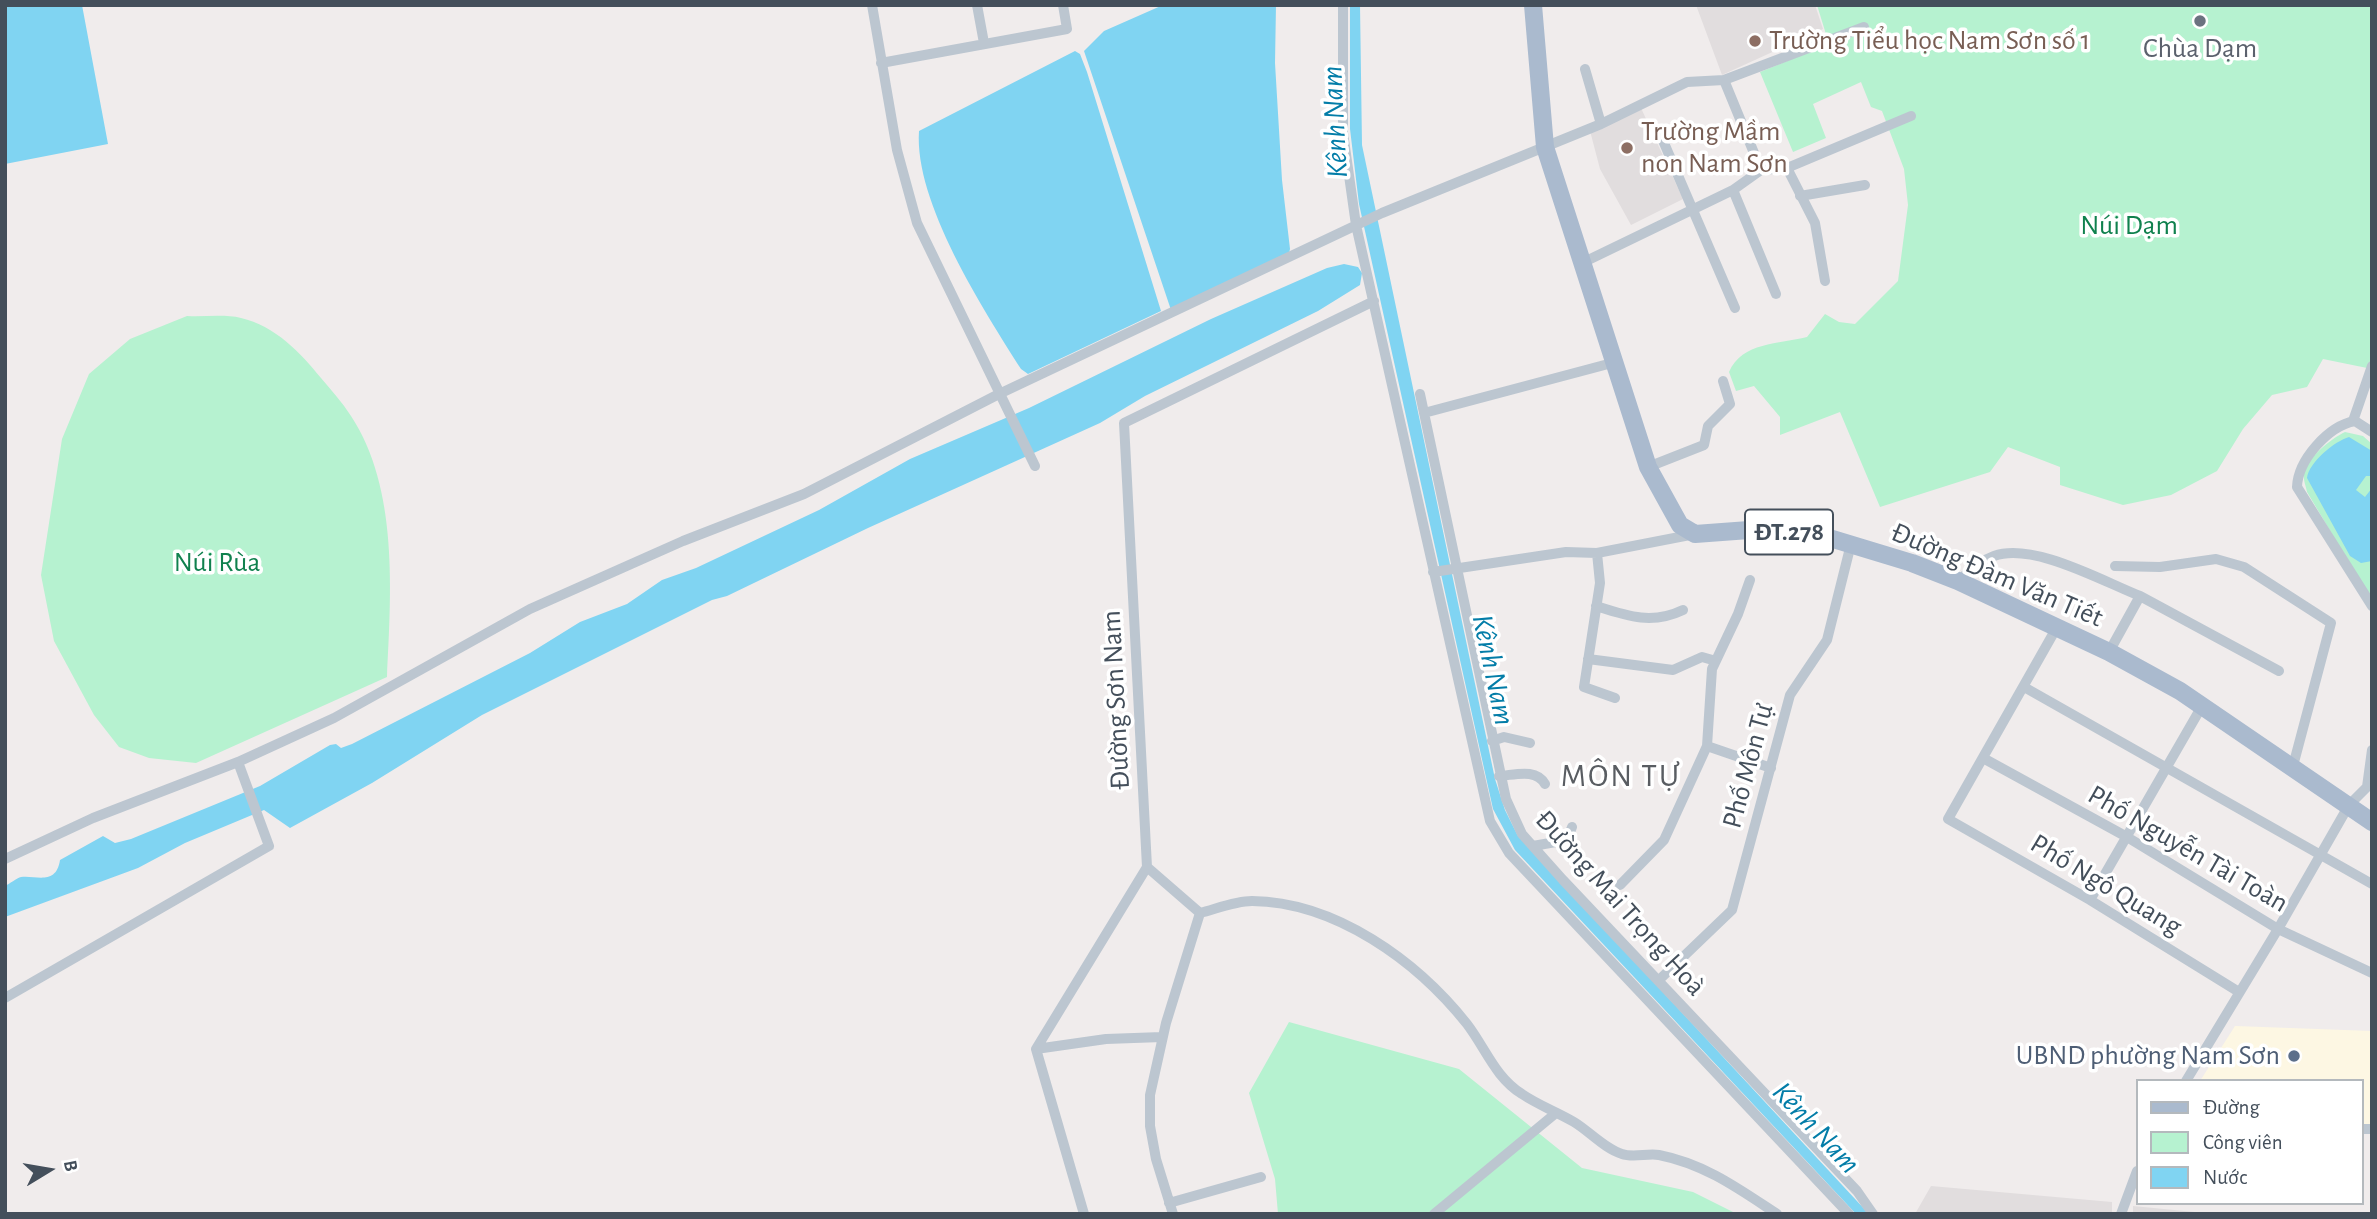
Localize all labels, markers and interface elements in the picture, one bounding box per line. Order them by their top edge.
marker: Chùa Dạm [2192,13,2208,29]
place label: Trường Tiểu học Nam Sơn số 1 [1769,24,2090,58]
place label: Chùa Dạm [2143,32,2257,66]
marker: Trường Tiểu học Nam Sơn số 1 [1747,33,1763,49]
water label: Kênh Nam [1314,65,1356,179]
place label: Trường Mầm non Nam Sơn [1641,115,1788,181]
marker: Trường Mầm non Nam Sơn [1619,140,1635,156]
park label: Núi Dạm [2080,209,2178,243]
road number: ĐT.278 [1745,510,1833,554]
street label: Đường Đàm Văn Tiết [1886,515,2108,635]
park label: Núi Rùa [174,546,260,580]
street label: Đường Sơn Nam [1095,609,1137,791]
water label: Kênh Nam [1464,611,1522,729]
street label: Phố Môn Tự [1715,700,1781,832]
district label: MÔN TỰ [1561,757,1681,795]
street label: Phố Nguyễn Tài Toàn [2082,778,2294,920]
street label: Đường Mai Trọng Hoà [1528,803,1712,1003]
street label: Phố Ngô Quang [2024,827,2188,943]
place label: UBND phường Nam Sơn [2016,1039,2280,1073]
marker: UBND phường Nam Sơn [2286,1048,2302,1064]
water label: Kênh Nam [1764,1075,1868,1181]
legend [2136,1079,2363,1205]
text: Đường [2203,1097,2260,1118]
text: Công viên [2203,1132,2283,1153]
north arrow [14,1135,84,1205]
text: B [60,1159,80,1173]
text: Nước [2203,1167,2247,1188]

